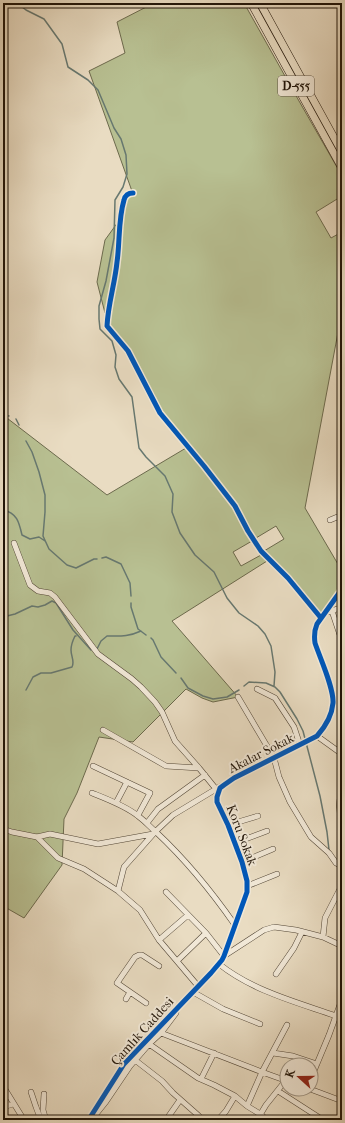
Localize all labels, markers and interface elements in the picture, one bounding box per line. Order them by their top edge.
road number: D-555 [278,76,314,96]
street label: Akalar Sokak [225,730,297,776]
street label: Koru Sokak [224,802,261,868]
street label: Çamlık Caddesi [107,994,177,1068]
north arrow [279,1057,319,1097]
text: K [283,1067,298,1080]

